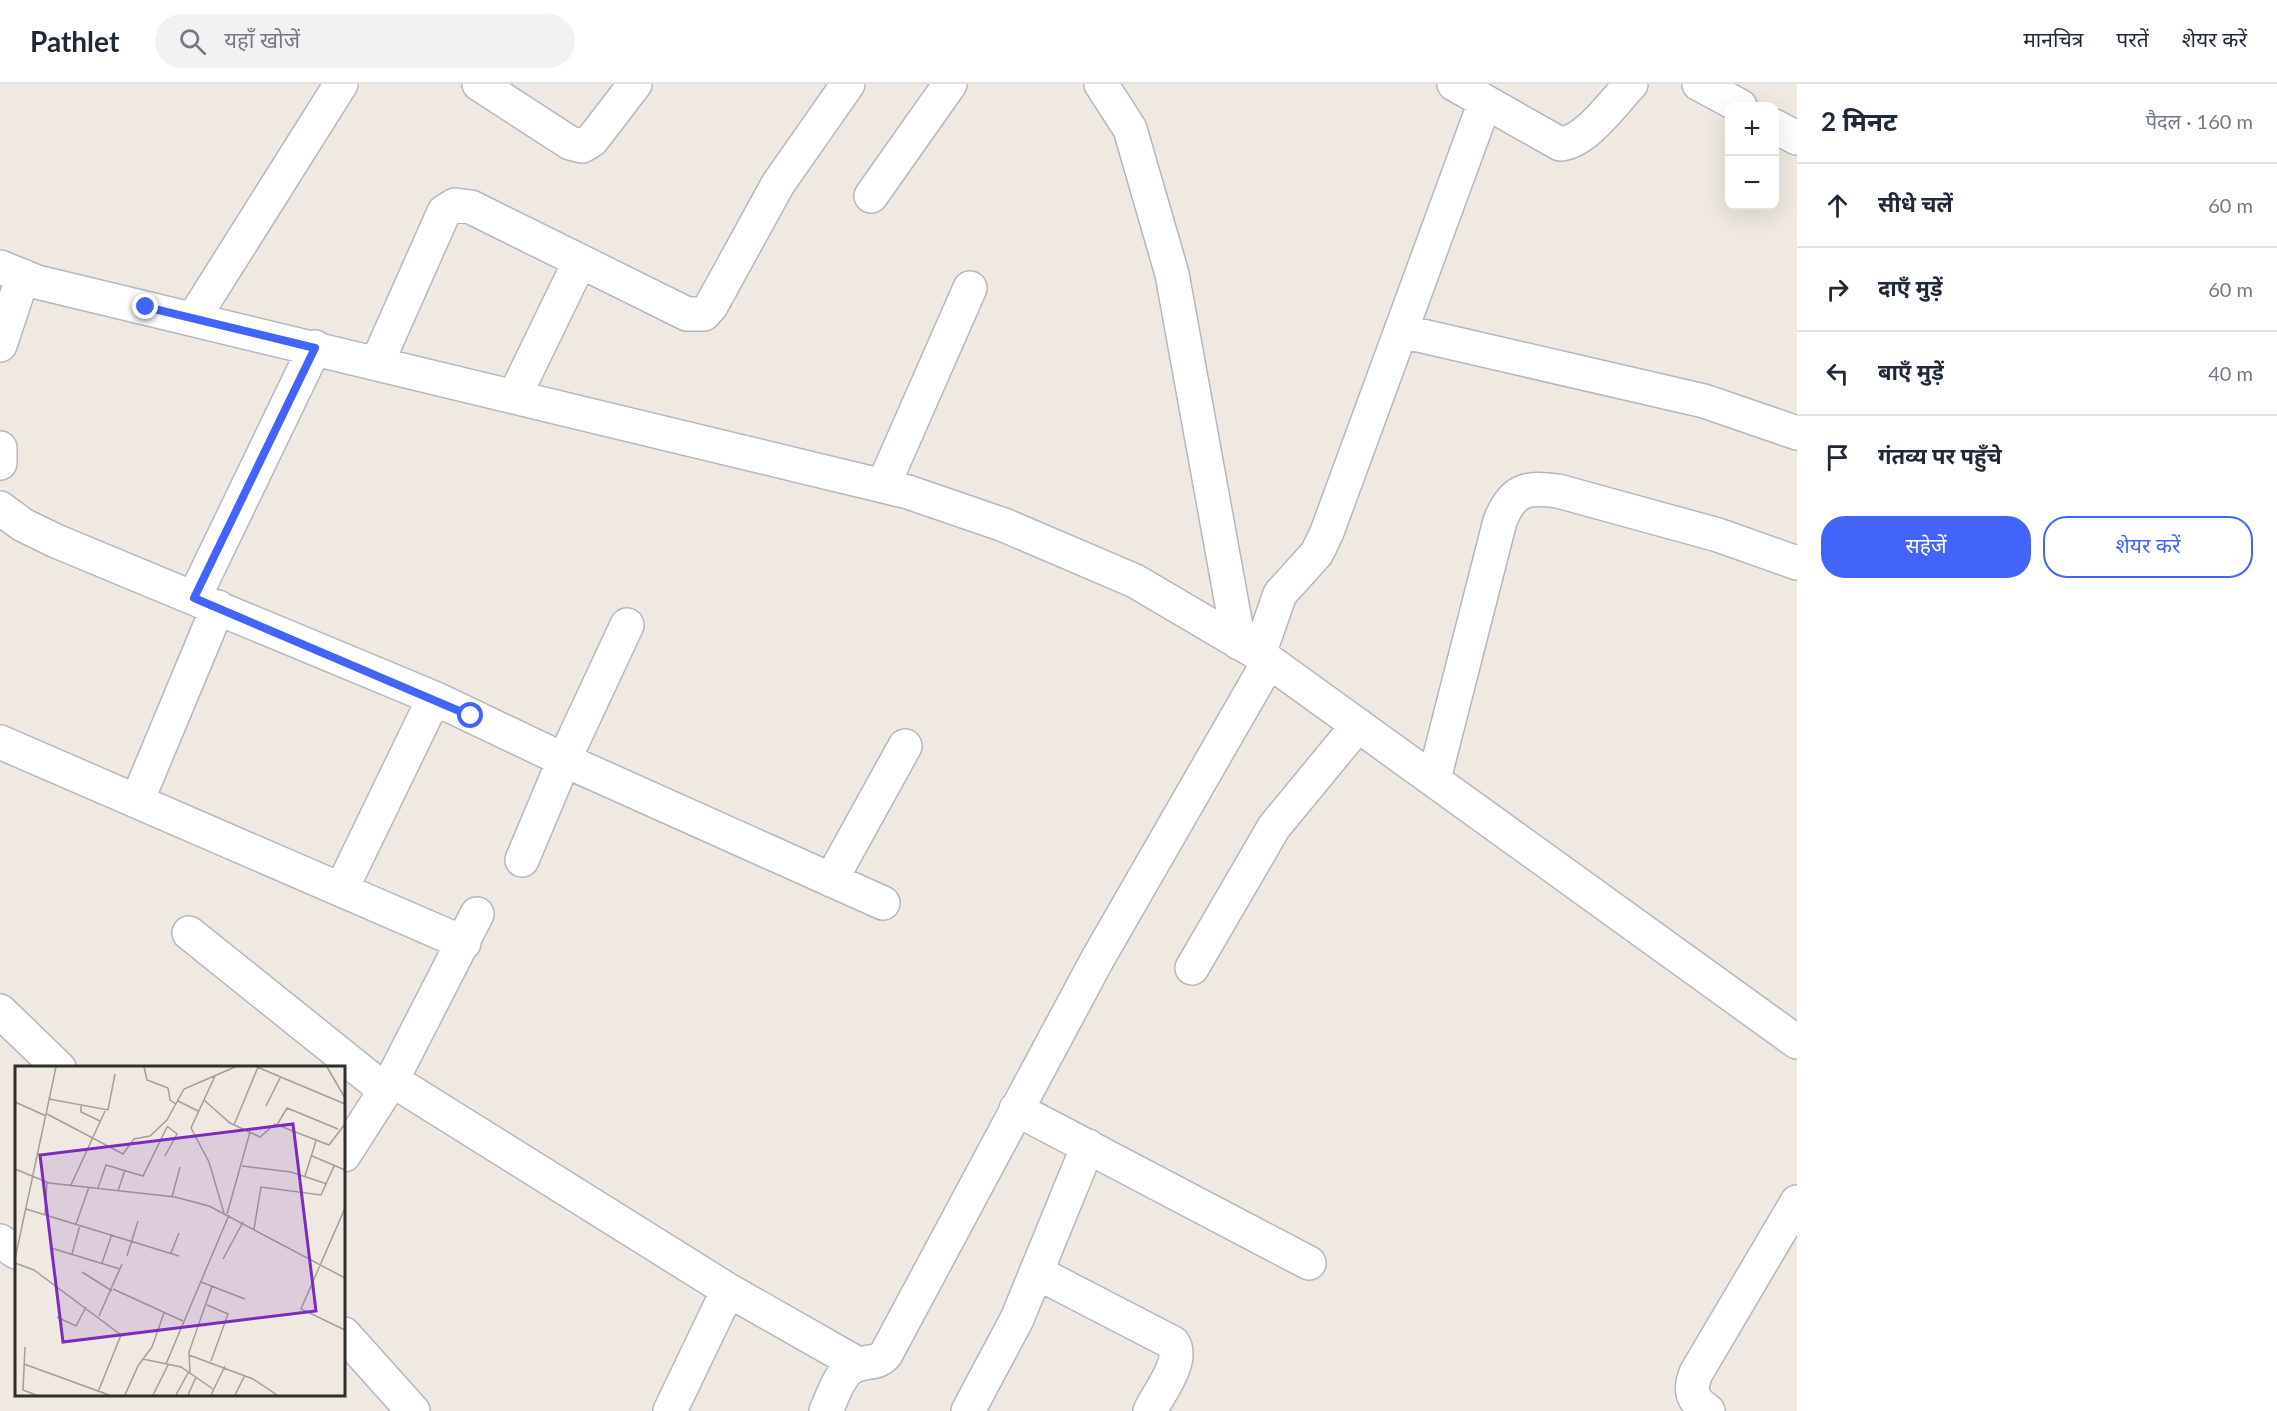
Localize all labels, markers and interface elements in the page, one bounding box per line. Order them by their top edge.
search box [155,14,575,68]
text: Pathlet [30,24,119,58]
icon: search [176,25,209,58]
text: यहाँ खोजें [224,26,300,53]
text: मानचित्र [2023,26,2083,51]
text: परतें [2116,26,2149,51]
text: शेयर करें [2182,26,2247,51]
map controls [1725,102,1779,210]
button: + [1725,102,1779,156]
text: 2 मिनट [1821,105,1897,137]
text: पैदल · 160 m [2146,109,2253,133]
button: − [1725,156,1779,210]
icon: ahead [1821,189,1854,222]
text: सीधे चलें [1878,190,1953,217]
text: 60 m [2208,193,2253,217]
icon: right [1821,273,1854,306]
text: दाएँ मुड़ें [1878,274,1942,301]
text: 60 m [2208,277,2253,301]
route end [132,293,158,319]
icon: left [1821,357,1854,390]
text: बाएँ मुड़ें [1878,358,1944,385]
text: 40 m [2208,361,2253,385]
icon: arrive [1821,441,1854,474]
text: गंतव्य पर पहुँचे [1878,442,2002,469]
button: सहेजें [1821,516,2031,578]
button: शेयर करें [2043,516,2253,578]
route start [457,702,483,728]
inset map [15,1066,345,1396]

